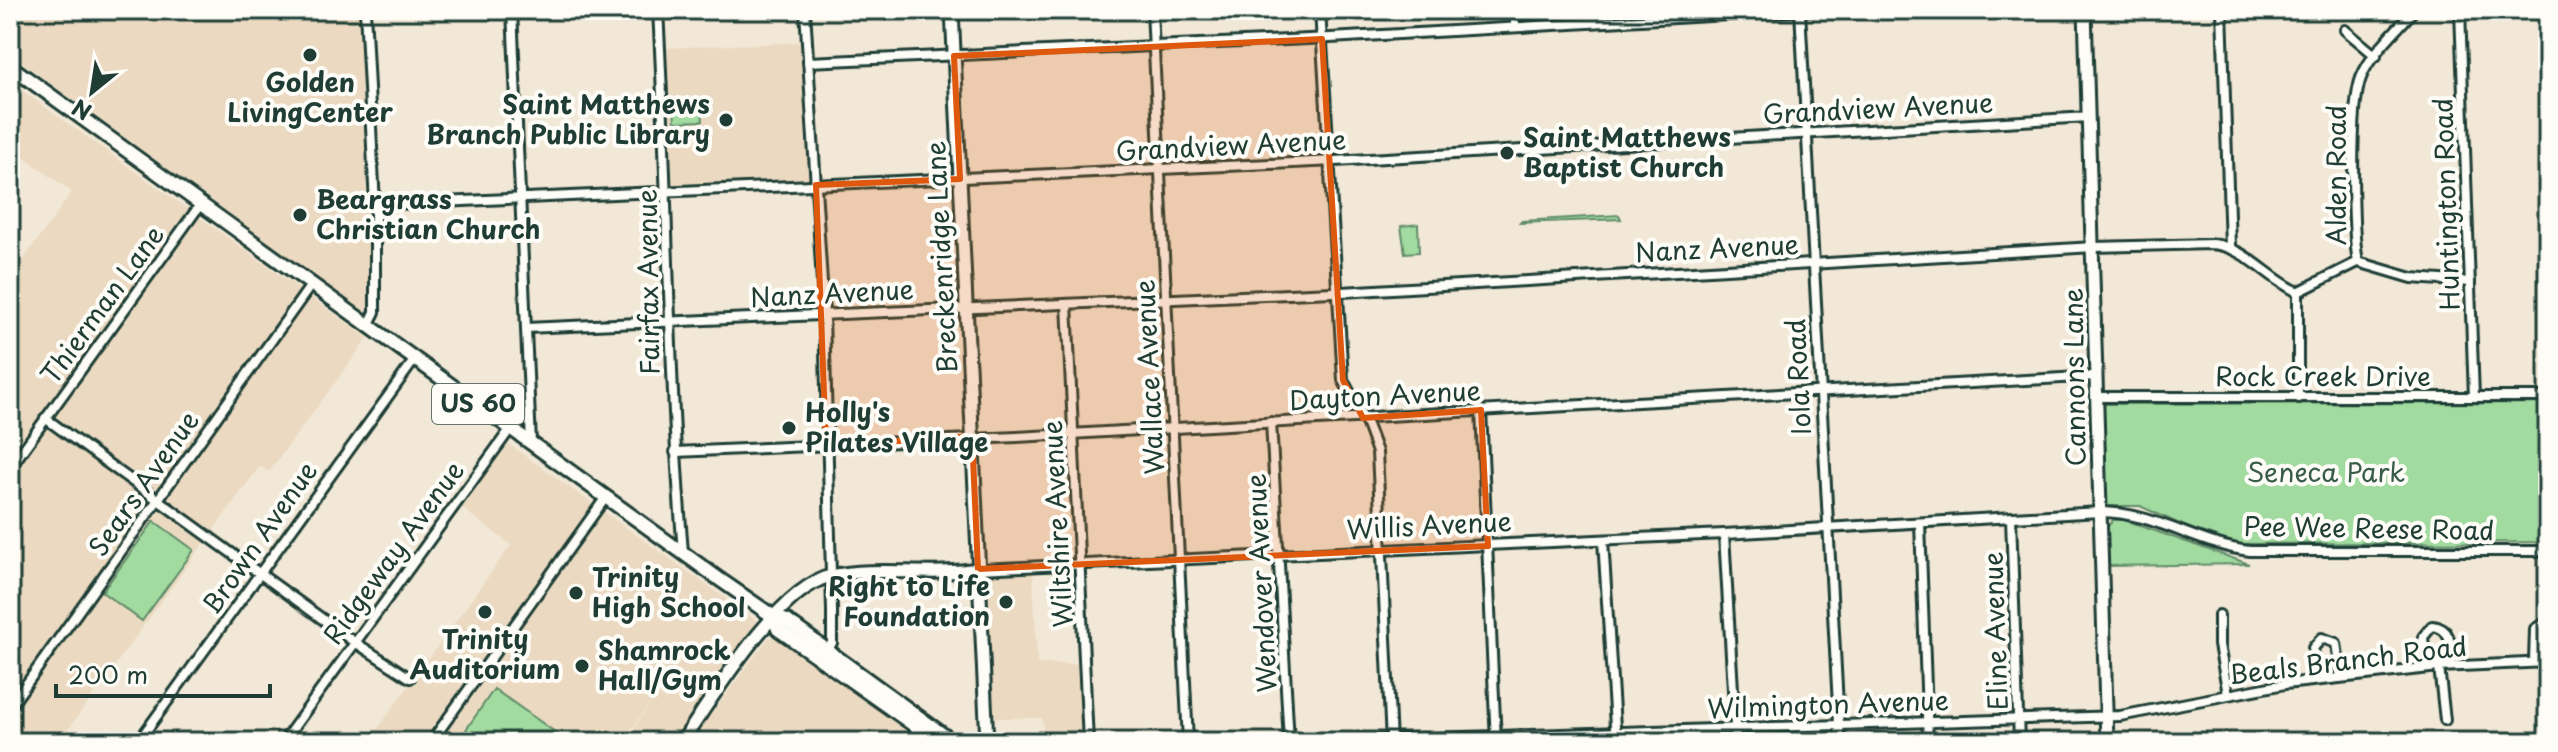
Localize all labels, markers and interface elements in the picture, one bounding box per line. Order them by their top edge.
marker: Golden LivingCenter [301,46,319,64]
north arrow [52,52,132,132]
place label: Golden LivingCenter [227,62,393,131]
street label: Grandview Avenue [1762,82,1994,133]
place label: Saint Matthews Branch Public Library [426,84,710,153]
text: N [65,92,97,129]
street label: Huntington Road [2422,97,2469,311]
street label: Alden Road [2316,105,2355,245]
marker: Saint Matthews Branch Public Library [717,111,735,129]
place label: Saint Matthews Baptist Church [1523,117,1731,186]
street label: Grandview Avenue [1115,119,1347,170]
street label: Breckenridge Lane [915,140,966,374]
marker: Saint Matthews Baptist Church [1498,144,1516,162]
place label: Beargrass Christian Church [316,179,541,248]
street label: Fairfax Avenue [626,189,669,375]
marker: Beargrass Christian Church [291,206,309,224]
street label: Thierman Lane [31,216,173,392]
street label: Nanz Avenue [1634,224,1800,271]
street label: Nanz Avenue [749,269,915,316]
street label: Wallace Avenue [1124,279,1173,475]
street label: Cannons Lane [2052,287,2095,467]
street label: Iola Road [1775,318,1820,436]
street label: Rock Creek Drive [2215,356,2431,395]
street label: Dayton Avenue [1288,370,1482,419]
road number: US 60 [432,384,524,424]
place label: Holly's Pilates Village [805,392,988,461]
street label: Sears Avenue [78,402,207,564]
marker: Holly's Pilates Village [780,419,798,437]
street label: Wiltshire Avenue [1032,419,1081,629]
park label: Seneca Park [2247,452,2405,491]
street label: Brown Avenue [192,453,326,621]
street label: Ridgeway Avenue [313,453,473,652]
street label: Wendover Avenue [1235,473,1286,693]
street label: Willis Avenue [1345,501,1513,548]
street label: Pee Wee Reese Road [2243,506,2495,549]
street label: Eline Avenue [1972,551,2017,711]
place label: Trinity High School [592,557,745,626]
place label: Right to Life Foundation [828,566,990,635]
marker: Trinity High School [567,584,585,602]
marker: Right to Life Foundation [997,593,1015,611]
marker: Trinity Auditorium [476,603,494,621]
place label: Trinity Auditorium [410,619,560,688]
street label: Beals Branch Road [2226,626,2469,693]
place label: Shamrock Hall/Gym [598,630,731,699]
scale bar [56,648,270,698]
text: 200 m [68,656,148,692]
marker: Shamrock Hall/Gym [573,657,591,675]
street label: Wilmington Avenue [1706,680,1949,727]

